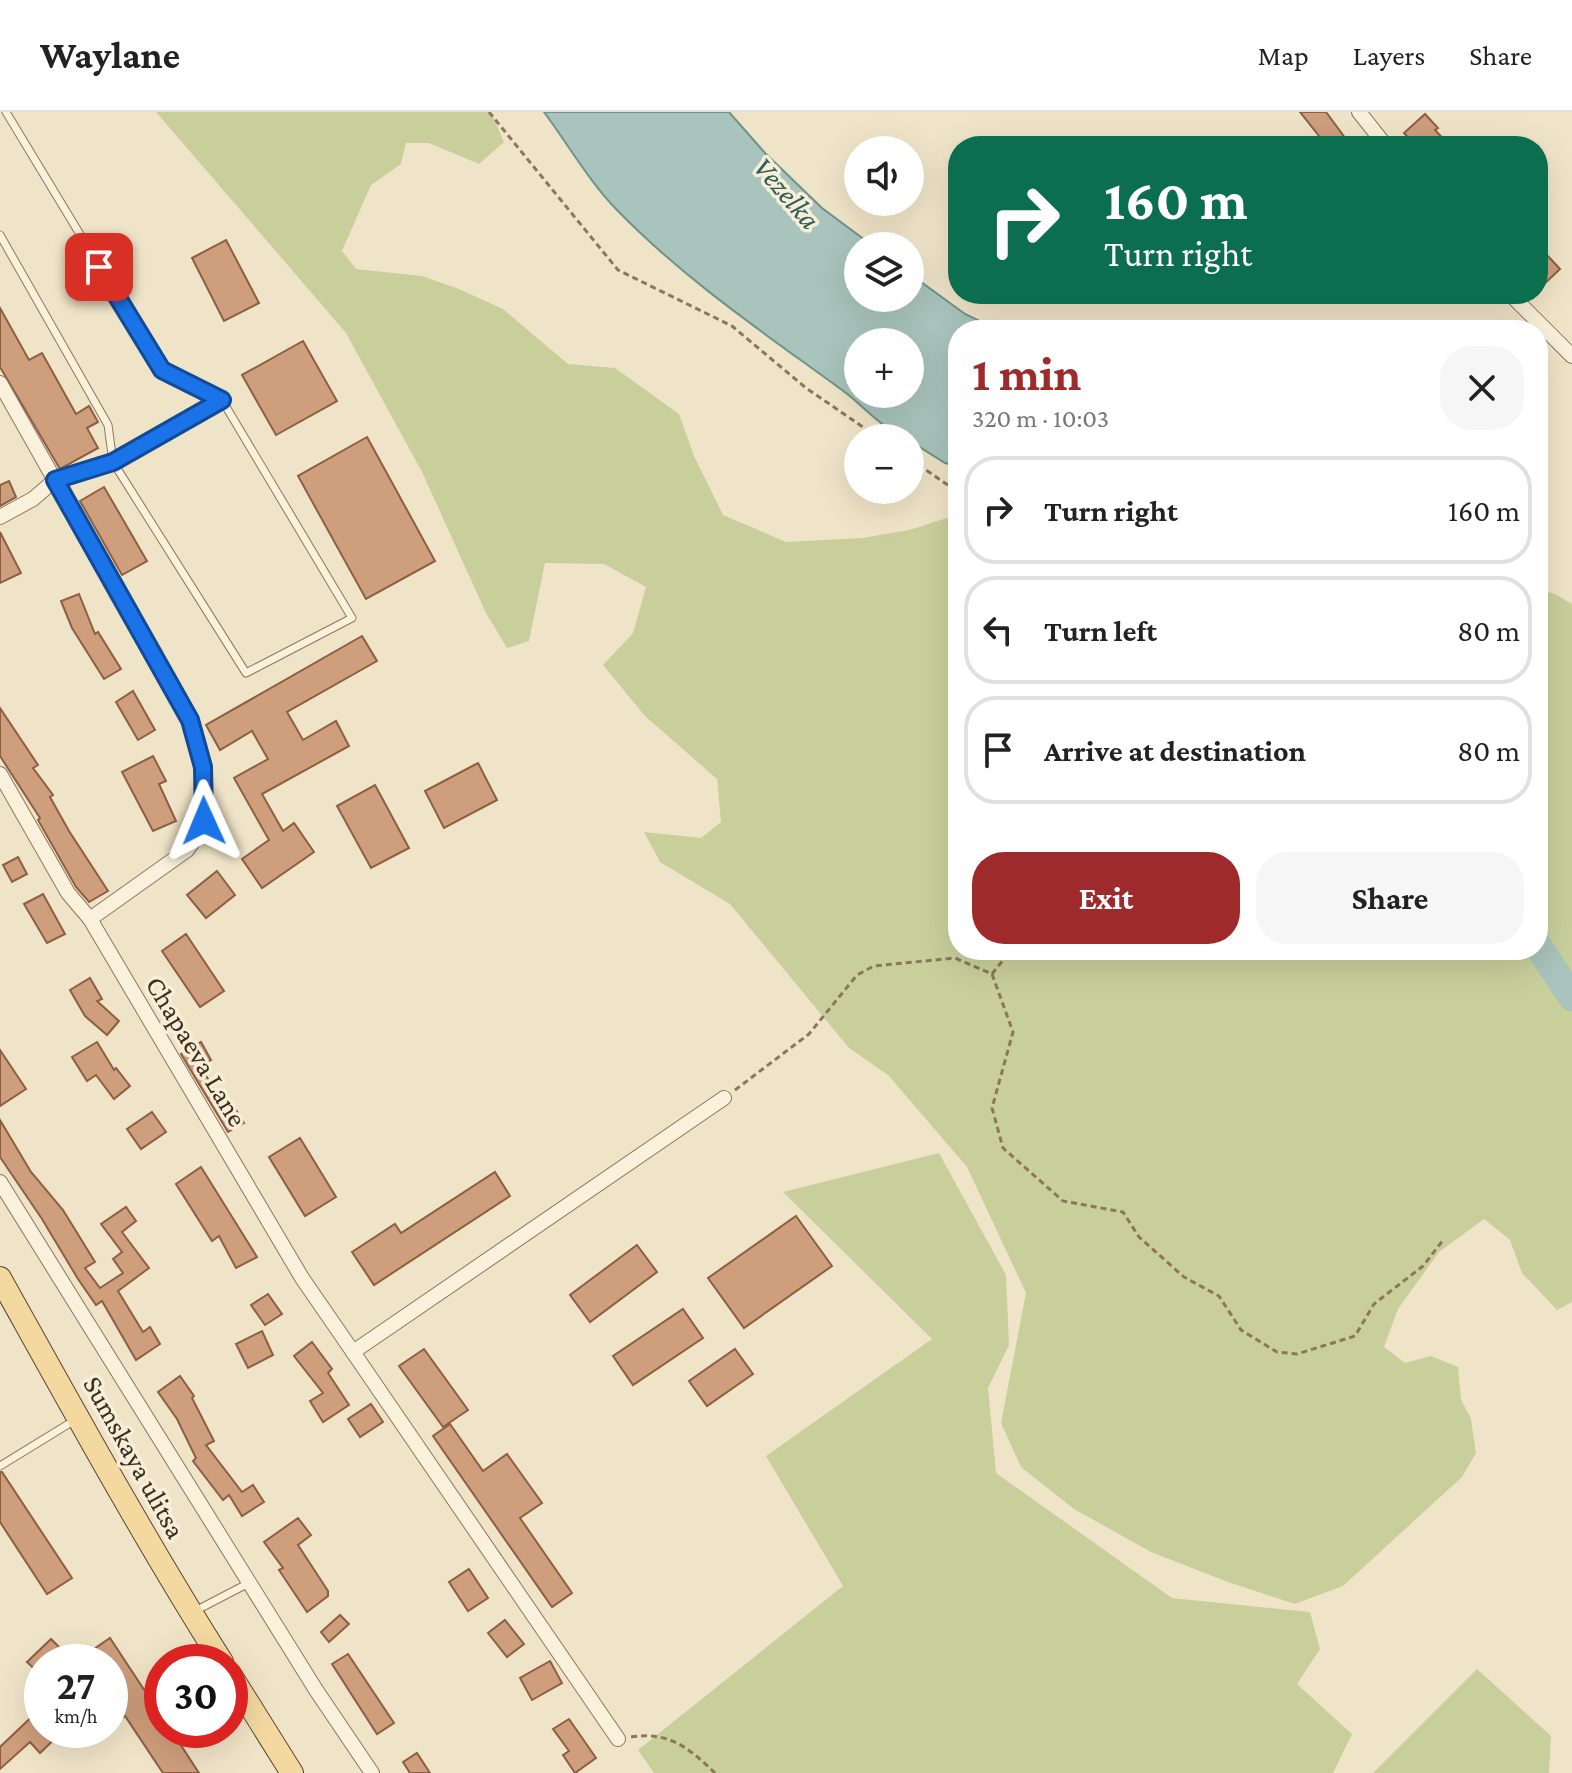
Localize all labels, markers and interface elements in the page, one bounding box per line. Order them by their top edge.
text: Waylane [40,34,180,76]
text: Map [1258,40,1309,71]
text: Layers [1353,40,1425,71]
text: Share [1469,40,1532,71]
map controls [844,136,924,504]
button: sound [844,136,924,216]
water label: Vezelka [747,150,828,235]
icon: right [972,168,1076,272]
text: 160 m [1104,169,1248,231]
button: layers [844,232,924,312]
pin [65,233,133,301]
text: Turn right [1104,234,1252,274]
icon: arrive [77,245,121,289]
button: + [844,328,924,408]
button: close [1440,346,1524,430]
text: 1 min [972,347,1081,400]
text: 320 m · 10:03 [972,404,1109,433]
button: − [844,424,924,504]
icon: right [976,488,1020,532]
text: Turn right [1044,494,1178,527]
text: 160 m [1448,494,1520,527]
icon: left [976,608,1020,652]
text: Turn left [1044,614,1157,647]
text: 80 m [1457,614,1520,647]
icon: arrive [976,728,1020,772]
text: Arrive at destination [1044,734,1306,767]
text: 80 m [1457,734,1520,767]
position arrow [162,779,246,863]
button: Exit [972,852,1240,944]
button: Share [1256,852,1524,944]
street label: Chapaeva Lane [140,971,254,1132]
street label: Sumskaya ulitsa [77,1371,192,1544]
speed limit sign: 30 [144,1644,248,1748]
text: 27 [57,1663,95,1708]
text: km/h [54,1705,98,1727]

